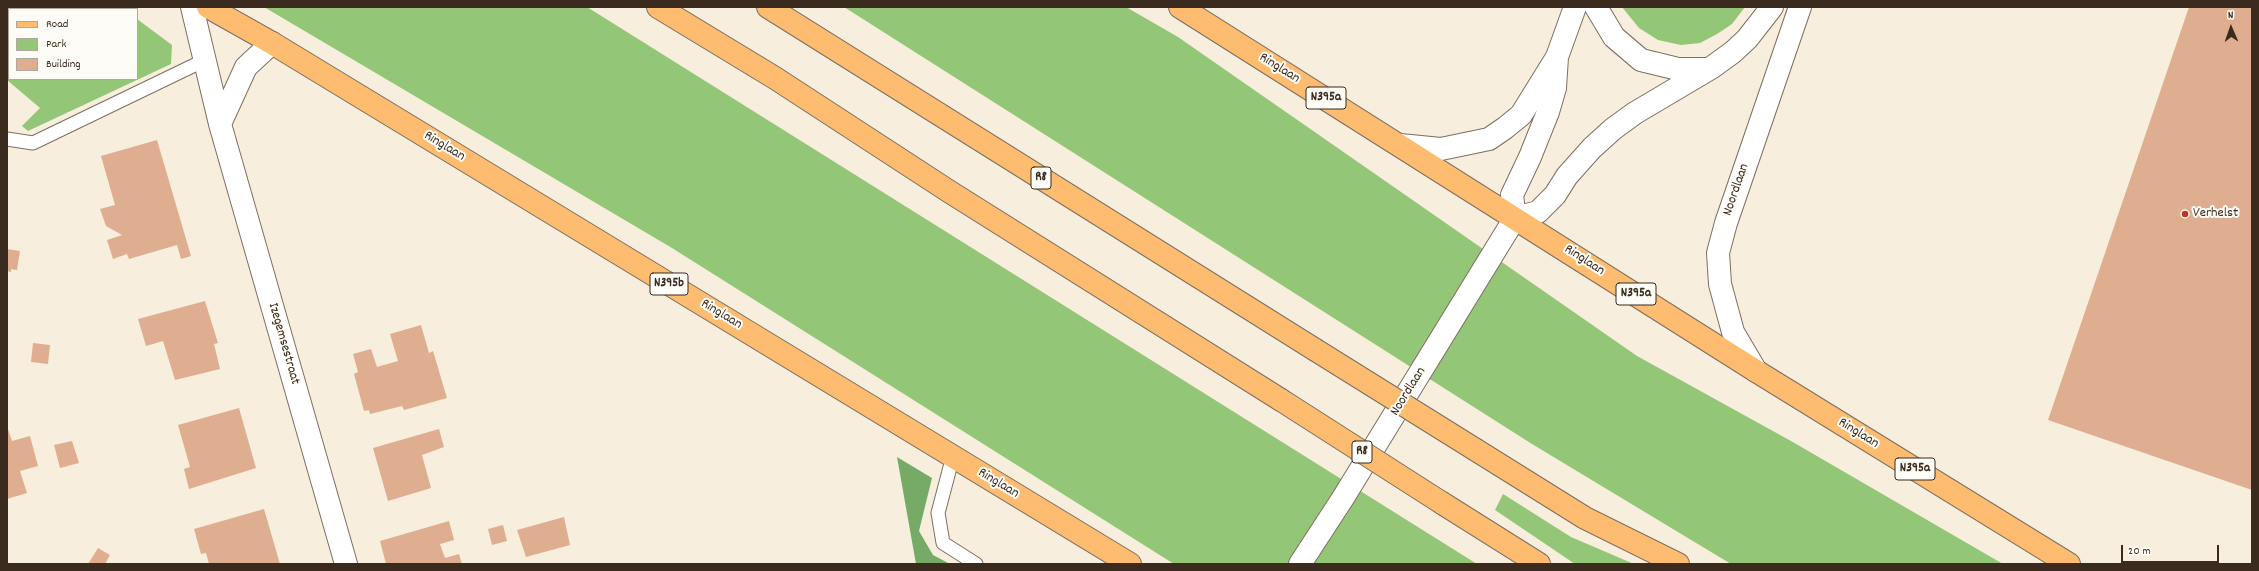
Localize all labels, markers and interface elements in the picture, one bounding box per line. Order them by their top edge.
legend [8,8,138,80]
north arrow [2211,8,2251,48]
text: N [2228,8,2234,24]
text: Road [46,16,68,33]
text: Park [46,36,66,53]
street label: Ringlaan [1256,50,1302,88]
text: Building [46,56,81,73]
road number: N395a [1306,87,1346,109]
street label: Ringlaan [420,128,468,166]
street label: Noordlaan [1720,162,1754,218]
road number: R8 [1031,167,1051,189]
place label: Verhelst [2193,206,2238,222]
marker: Verhelst [2180,209,2190,219]
street label: Ringlaan [1561,242,1607,280]
road number: N395b [650,273,688,295]
road number: N395a [1616,283,1656,305]
street label: Ringlaan [697,296,745,334]
street label: Izegemsestraat [263,301,303,387]
street label: Noordlaan [1388,365,1430,419]
street label: Ringlaan [1835,415,1881,453]
road number: R8 [1352,441,1372,463]
road number: N395a [1895,458,1935,480]
street label: Ringlaan [974,465,1022,503]
scale bar [2123,537,2221,563]
text: 20 m [2128,543,2151,560]

